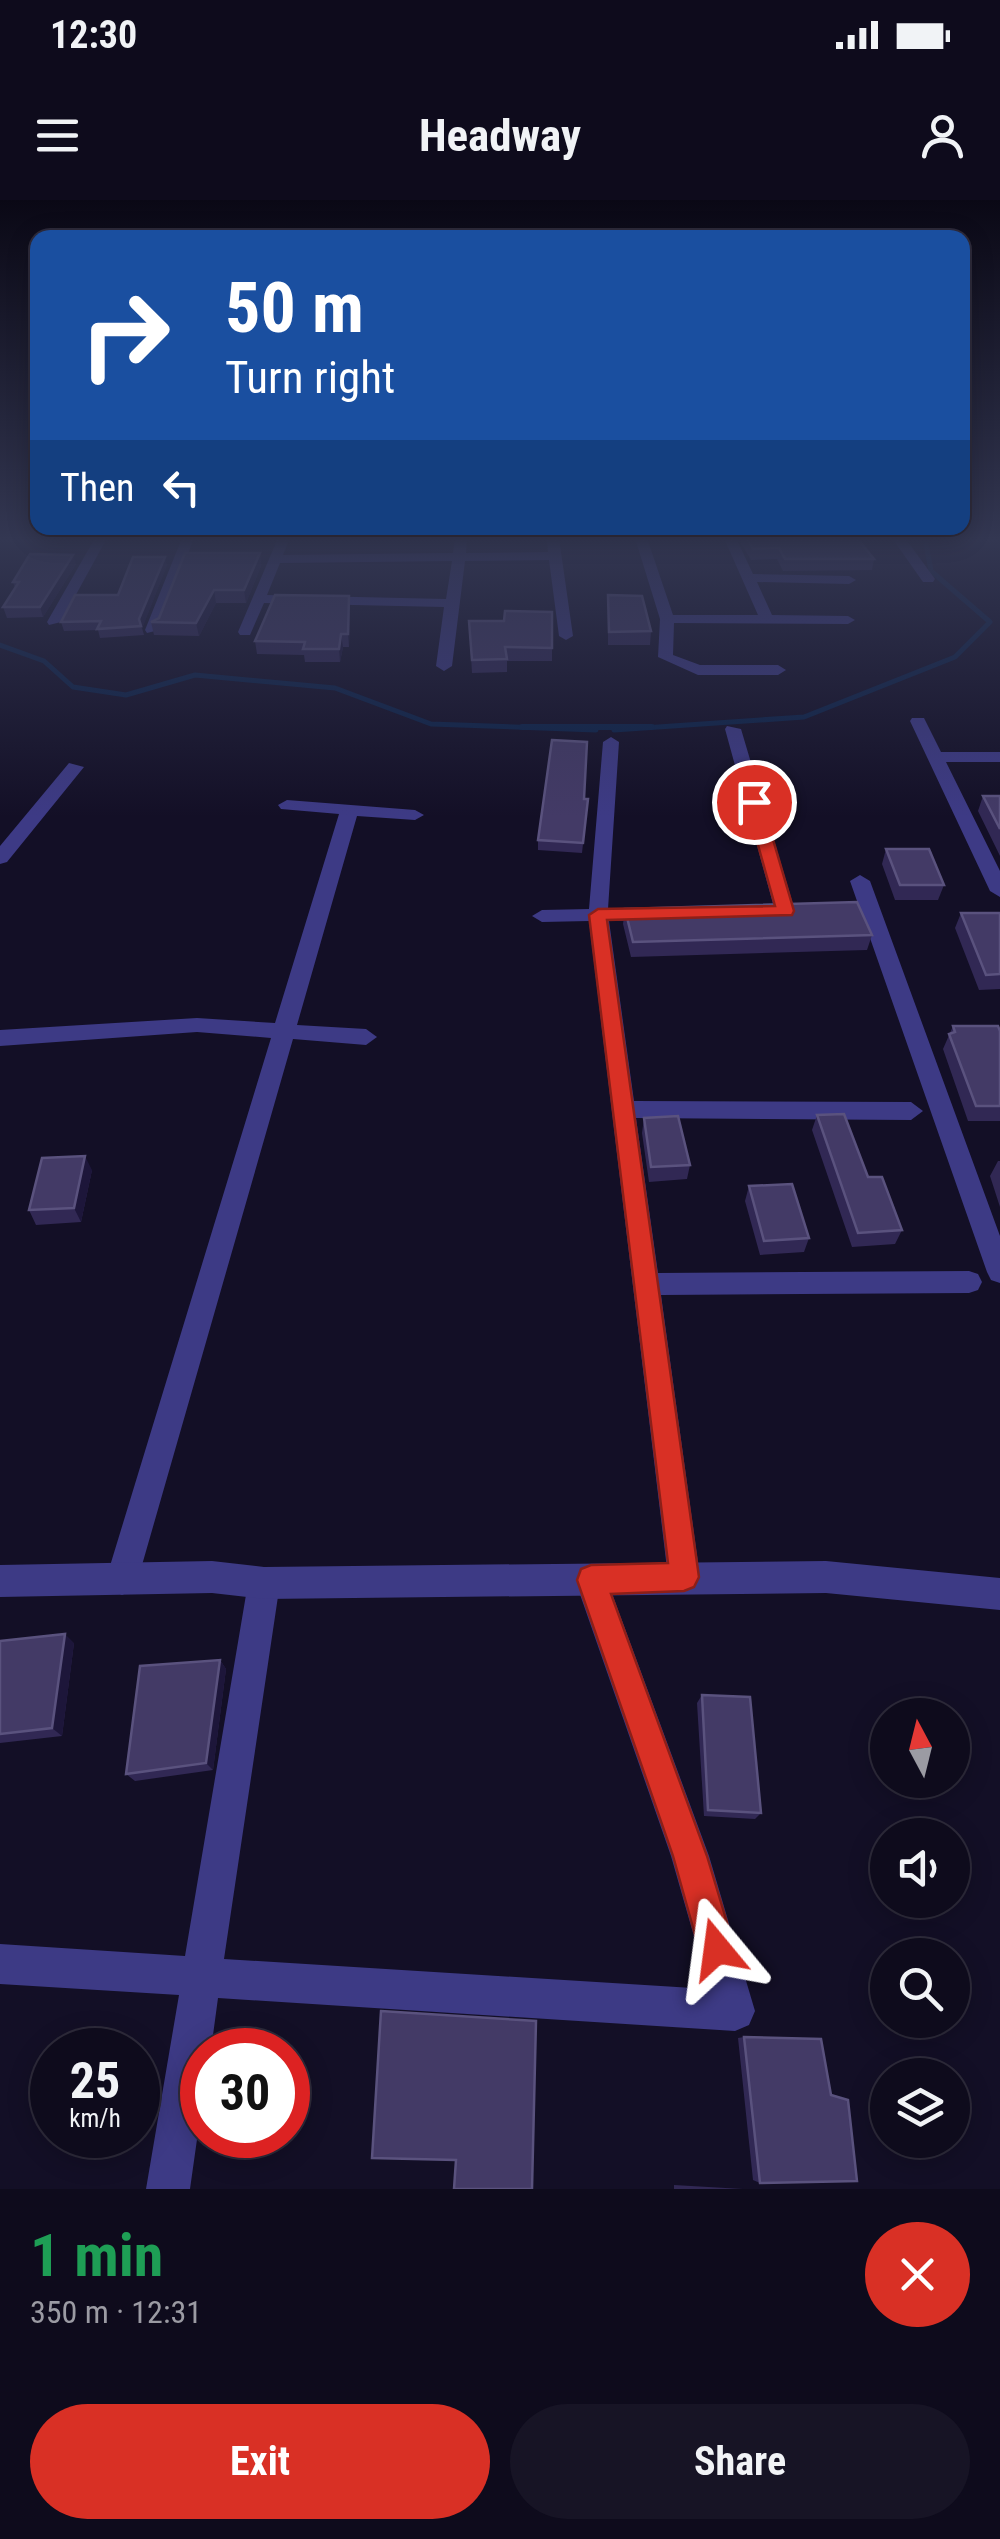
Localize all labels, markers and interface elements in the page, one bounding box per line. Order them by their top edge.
text: 12:30 [50,13,137,57]
icon: menu [30,108,85,163]
icon: person [915,108,970,163]
text: Headway [419,109,581,162]
text: 50 m [225,267,364,349]
icon: right [60,270,190,400]
text: Turn right [225,351,395,404]
icon: left [154,460,209,515]
text: Then [60,466,134,510]
pin [712,760,797,845]
icon: arrive [727,775,782,830]
north arrow [870,1698,970,1798]
map controls [870,1698,970,2158]
button: sound [870,1818,970,1918]
position arrow [665,1897,769,2001]
button: search [870,1938,970,2038]
speed limit sign: 30 [180,2028,310,2158]
text: 25 [70,2052,120,2110]
button: layers [870,2058,970,2158]
text: km/h [69,2104,121,2133]
text: 1 min [30,2220,163,2291]
button: close [865,2222,970,2327]
text: 350 m · 12:31 [30,2293,202,2331]
button: Exit [30,2404,490,2519]
button: Share [510,2404,970,2519]

